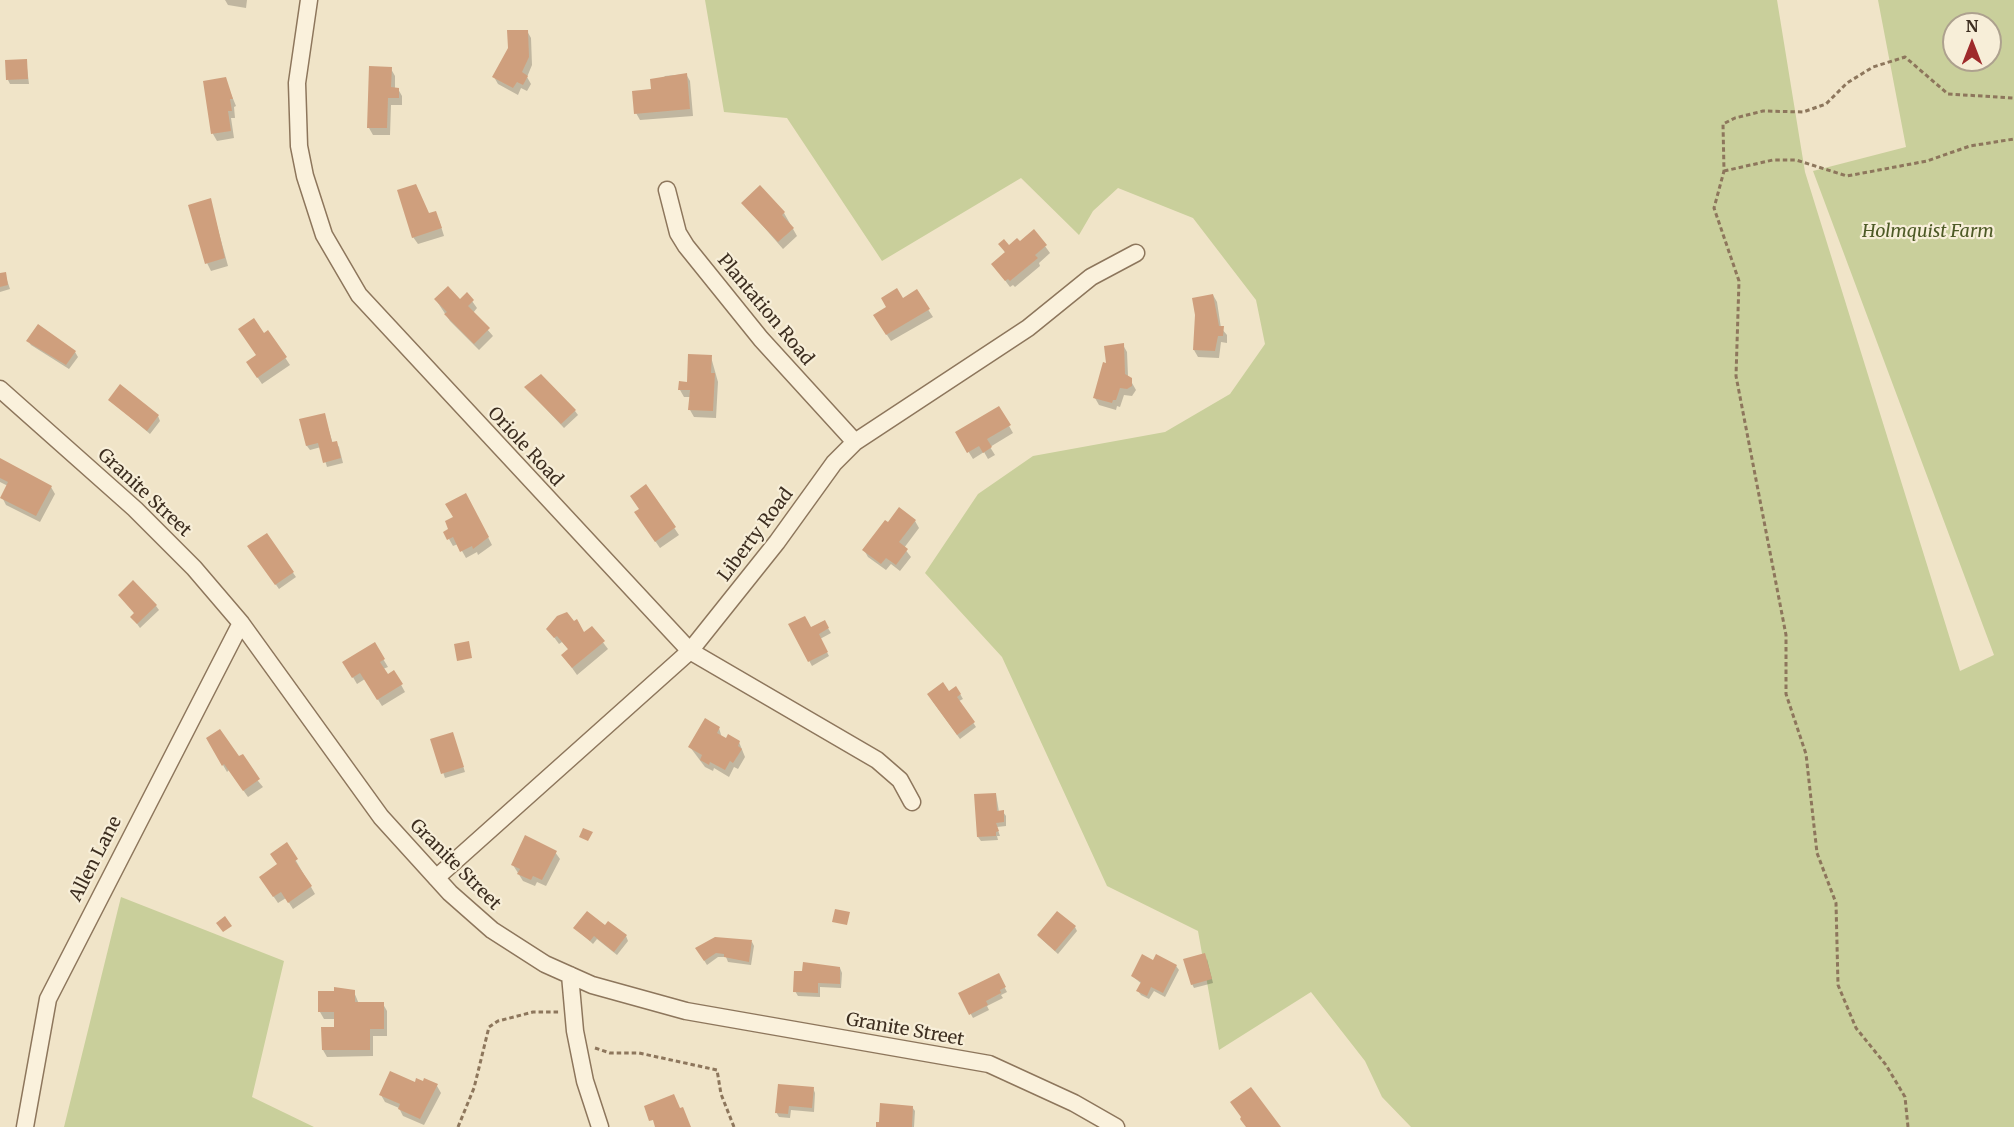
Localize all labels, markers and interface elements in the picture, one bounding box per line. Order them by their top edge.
north arrow [1942,12,2002,72]
text: N [1966,16,1978,36]
park label: Holmquist Farm [1862,221,1994,243]
street label: Plantation Road [712,250,818,370]
street label: Oriole Road [483,403,567,491]
street label: Granite Street [93,444,195,542]
street label: Liberty Road [714,484,798,586]
street label: Allen Lane [65,813,127,905]
street label: Granite Street [405,815,505,915]
street label: Granite Street [844,1009,966,1051]

